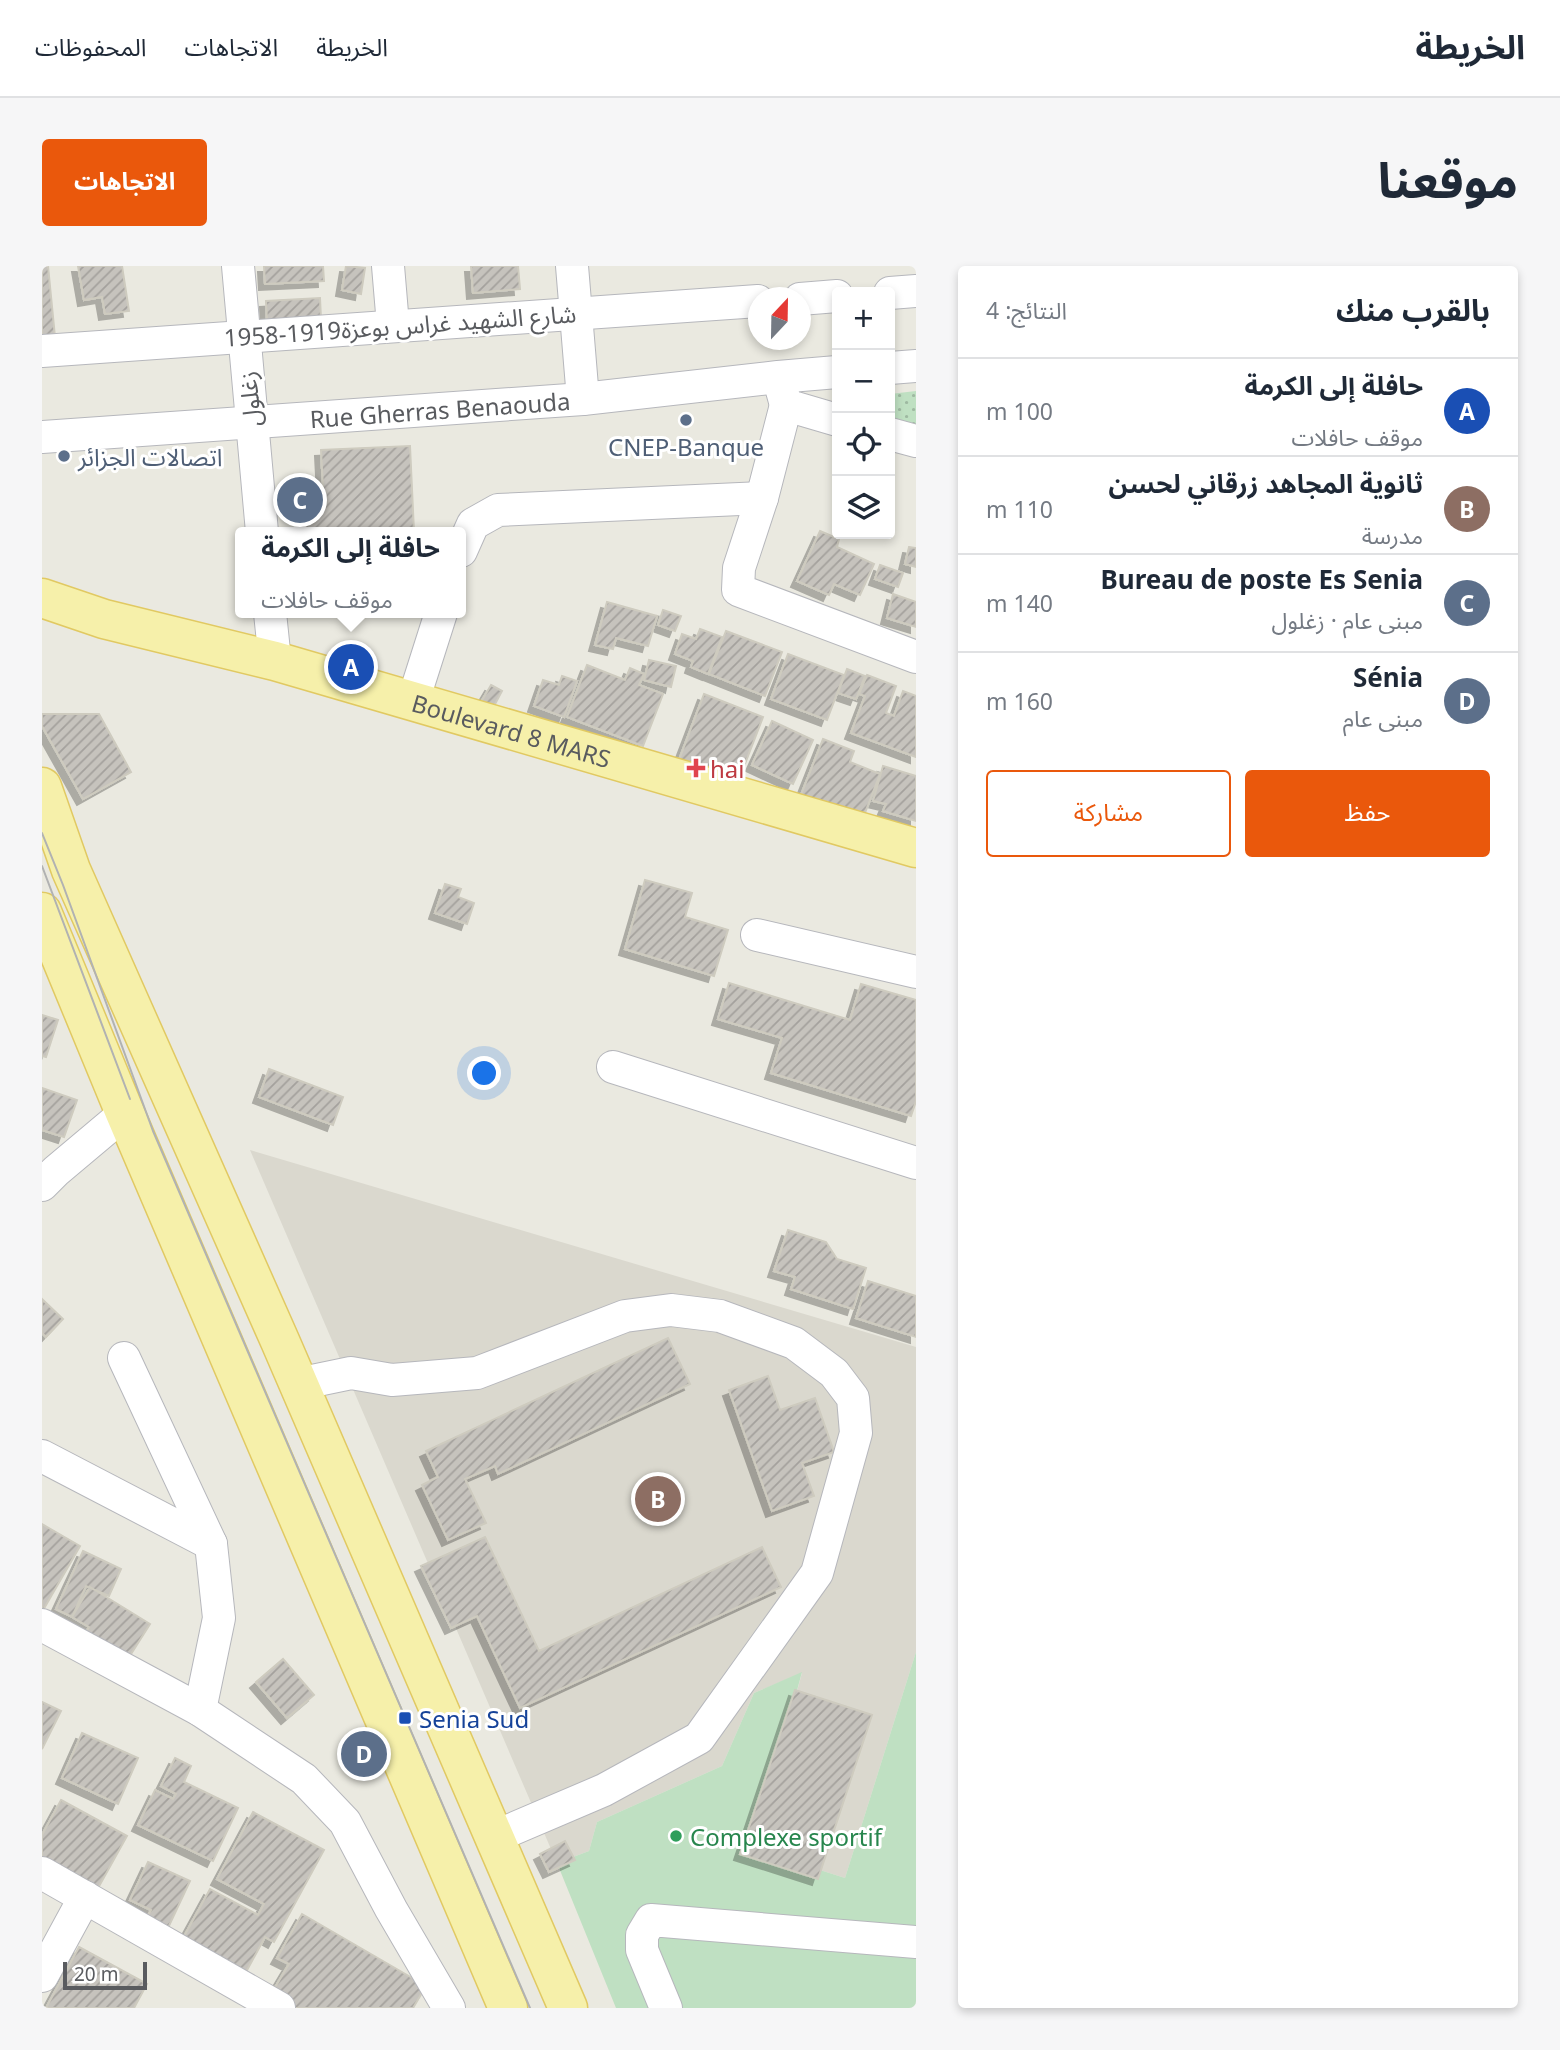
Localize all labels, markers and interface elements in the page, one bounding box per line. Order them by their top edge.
text: الخريطة [1415,24,1525,69]
text: المحفوظات [35,30,146,63]
text: الاتجاهات [184,30,278,63]
text: الخريطة [316,30,388,63]
button: الاتجاهات [42,139,207,226]
text: موقعنا [1378,146,1518,212]
north arrow [748,287,811,350]
map controls [832,287,895,539]
button: + [832,287,895,350]
text: بالقرب منك [1336,289,1490,330]
text: النتائج: 4 [986,294,1067,326]
street label: شارع الشهيد غراس بوعزة1919-1958 [223,296,577,356]
button: − [832,350,895,413]
text: حافلة إلى الكرمة [1244,367,1423,403]
street label: زغلول [230,370,268,428]
street label: Rue Gherras Benaouda [309,383,571,435]
text: 100 m [986,395,1053,427]
text: A [1459,395,1475,427]
marker: CNEP-Banque [678,412,694,428]
button: locate [832,413,895,476]
text: موقف حافلات [1291,421,1423,453]
place label: CNEP-Banque [608,430,764,463]
place label: اتصالات الجزائر [77,440,223,473]
marker: اتصالات الجزائر [56,448,72,464]
text: ثانوية المجاهد زرقاني لحسن [1109,465,1423,501]
pin: C [277,474,323,526]
button: layers [832,476,895,539]
text: 110 m [986,493,1053,525]
text: B [1459,493,1475,525]
text: مدرسة [1362,519,1423,551]
popup [235,527,466,618]
text: حافلة إلى الكرمة [261,529,440,565]
text: Bureau de poste Es Senia [1100,561,1423,597]
text: موقف حافلات [261,583,393,615]
text: 140 m [986,587,1053,619]
text: C [1460,587,1474,619]
text: مبنى عام · زغلول [1272,604,1423,636]
pin: A [328,641,374,693]
text: Sénia [1353,659,1423,695]
street label: Boulevard 8 MARS [408,685,615,775]
text: 160 m [986,685,1053,717]
text: D [1459,685,1475,717]
text: مبنى عام [1343,702,1423,734]
place label: hai [710,752,745,785]
marker: hai [688,760,704,776]
button: مشاركة [986,770,1231,857]
button: حفظ [1245,770,1490,857]
your location [467,1056,501,1090]
pin: B [635,1473,681,1525]
place label: Senia Sud [419,1702,529,1735]
marker: Senia Sud [397,1710,413,1726]
pin: D [341,1728,387,1780]
place label: Complexe sportif [690,1820,884,1853]
marker: Complexe sportif [668,1828,684,1844]
scale bar [63,1959,147,1991]
text: 20 m [74,1961,118,1987]

